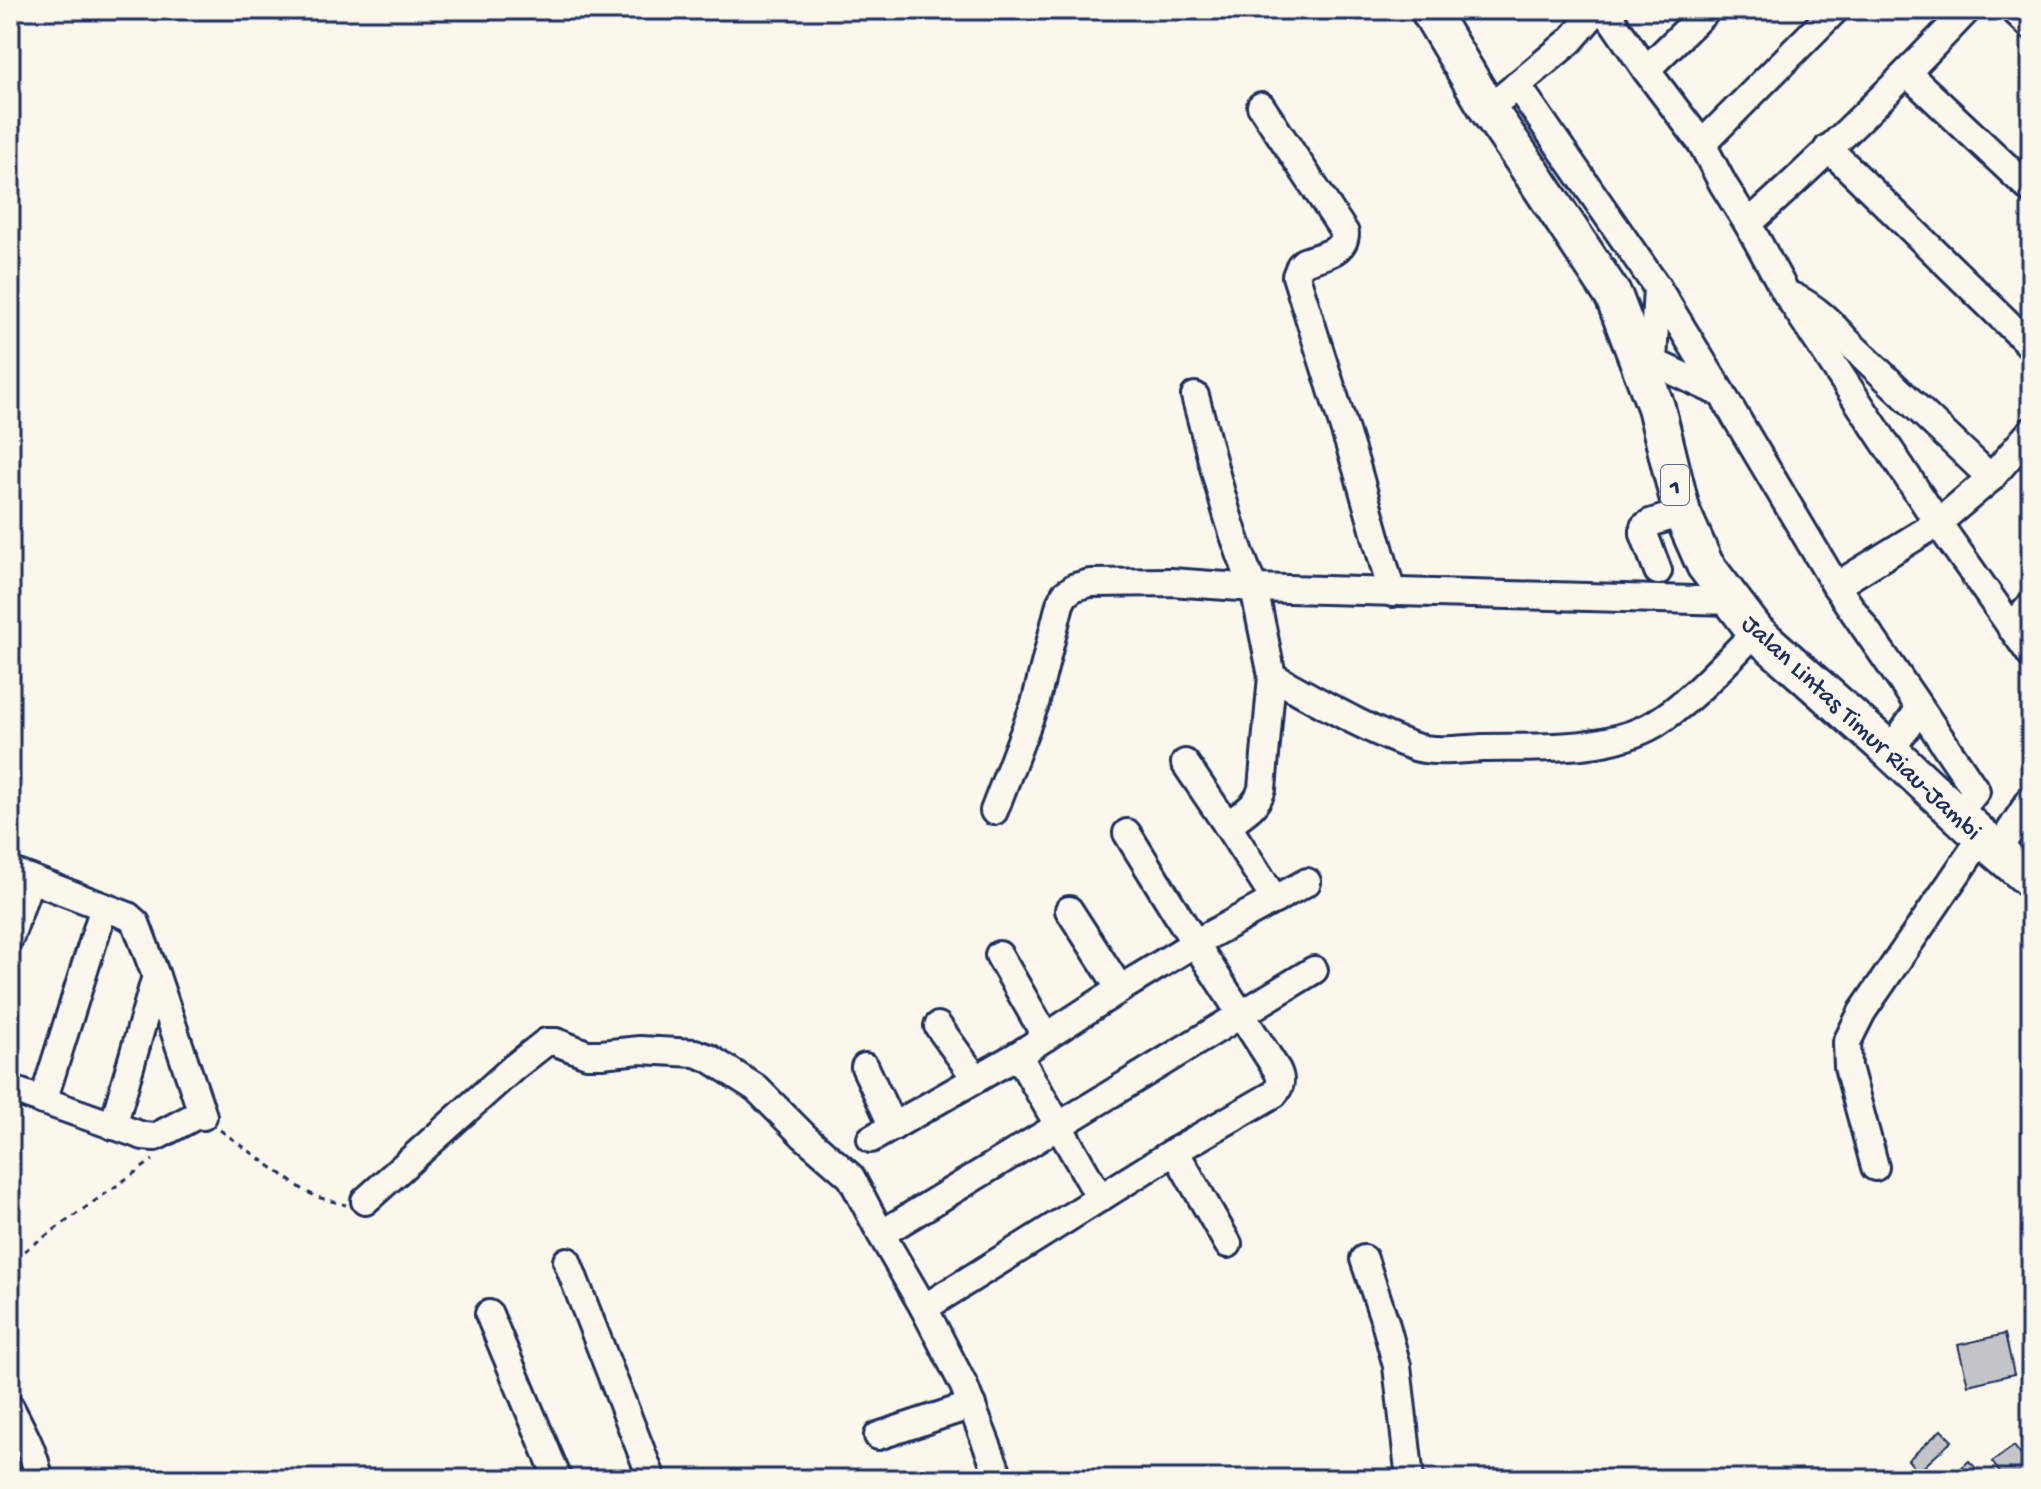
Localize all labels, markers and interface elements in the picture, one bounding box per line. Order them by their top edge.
road number: 1 [1661,465,1689,505]
street label: Jalan Lintas Timur Riau-Jambi [1733,610,1986,849]

